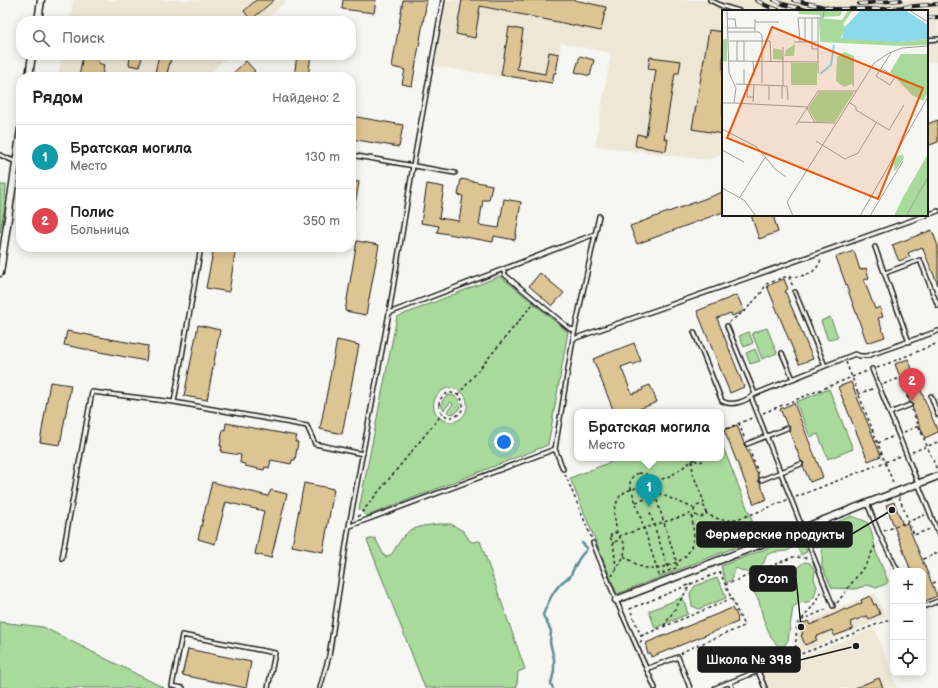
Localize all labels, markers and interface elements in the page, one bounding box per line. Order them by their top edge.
inset map [722,10,928,216]
search box [16,16,356,60]
icon: search [30,27,52,49]
text: Поиск [62,29,105,48]
text: Рядом [32,88,83,108]
text: Найдено: 2 [272,90,340,106]
text: Братская могила [70,139,192,158]
text: 1 [42,149,48,165]
text: 130 m [305,149,340,165]
text: Место [70,158,107,174]
text: Полис [70,203,114,222]
text: 2 [41,213,49,229]
text: 350 m [303,213,340,229]
text: Больница [70,222,129,238]
pin: 2 [899,368,925,401]
popup [574,409,724,461]
text: Братская могила [588,418,710,437]
your location [494,432,514,452]
text: Место [588,437,625,453]
pin: 1 [636,474,662,507]
callout: Фермерские продукты [697,522,852,547]
text: Фермерские продукты [705,527,845,543]
callout: Ozon [750,566,796,591]
map controls [890,568,926,676]
button: + [890,568,926,604]
text: Ozon [758,571,788,587]
button: − [890,604,926,640]
button: locate [890,640,926,676]
callout: Школа № 398 [698,647,800,672]
text: Школа № 398 [706,652,792,668]

